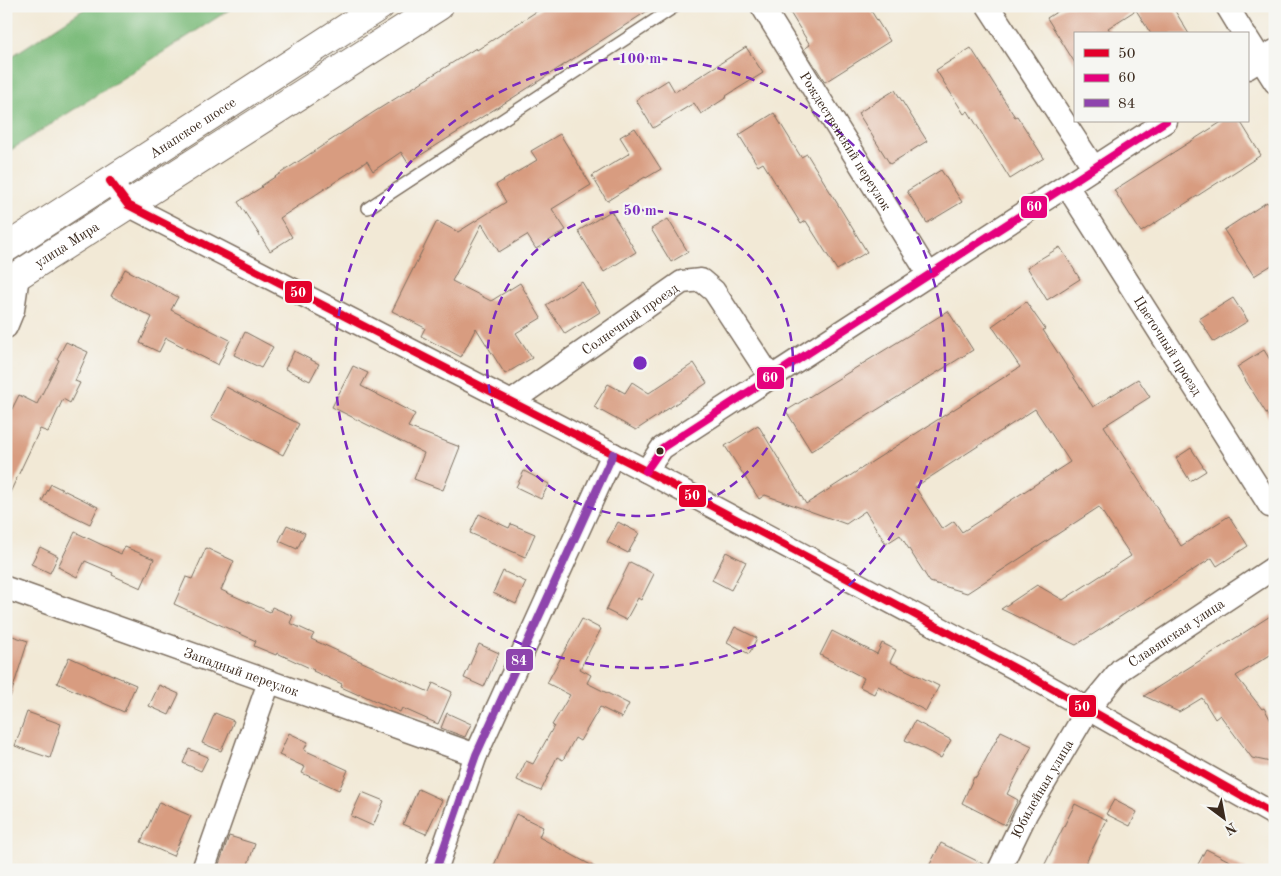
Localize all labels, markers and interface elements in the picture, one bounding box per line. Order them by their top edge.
legend [1074,32,1248,122]
text: 50 [1118,47,1135,62]
text: 100 m [619,52,661,67]
street label: Рождественский переулок [797,70,893,213]
text: 60 [1118,71,1135,86]
street label: Анапское шоссе [147,95,239,161]
text: 84 [1118,97,1135,112]
line badge: 60 [1020,195,1048,219]
text: 60 [1026,200,1042,214]
text: 50 m [623,204,657,219]
street label: улица Мира [33,219,102,271]
line badge: 50 [284,280,313,304]
street label: Солнечный проезд [579,281,681,358]
text: 50 [290,286,306,300]
street label: Цветочный проезд [1131,294,1204,398]
centre of rings [631,354,649,372]
line badge: 60 [756,366,785,390]
text: 60 [762,371,778,385]
unlabelled marker [655,446,665,456]
line badge: 50 [678,484,707,508]
text: 50 [684,489,700,503]
street label: Славянская улица [1126,597,1227,670]
street label: Западный переулок [182,646,301,700]
line badge: 84 [505,648,534,672]
text: 84 [511,654,527,668]
line badge: 50 [1068,694,1097,718]
text: 50 [1074,700,1090,714]
street label: Юбилейная улица [1009,737,1076,841]
north arrow [1198,794,1248,844]
text: N [1222,819,1239,837]

